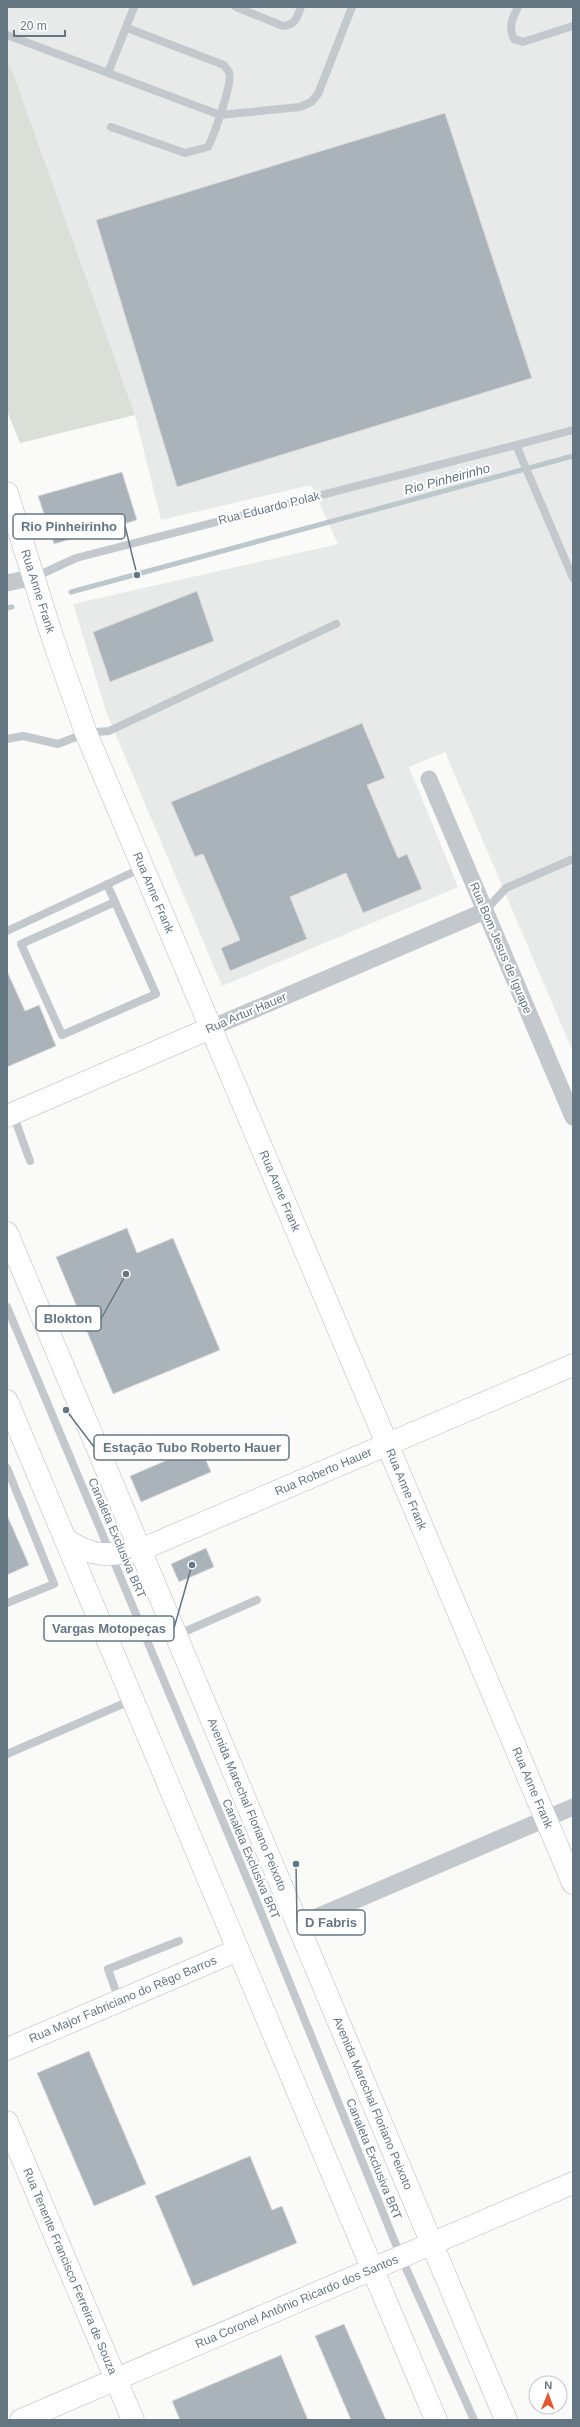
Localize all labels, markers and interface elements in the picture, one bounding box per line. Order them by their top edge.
scale bar [14,12,65,38]
text: 20 m [20,19,47,33]
water label: Rio Pinheirinho [402,460,492,498]
street label: Rua Eduardo Polak [217,488,322,527]
callout: Rio Pinheirinho [13,514,125,539]
text: Rio Pinheirinho [21,519,117,534]
street label: Rua Anne Frank [18,548,58,636]
street label: Rua Anne Frank [130,850,177,936]
street label: Rua Bom Jesus de Iguape [467,880,535,1016]
street label: Rua Artur Hauer [203,990,289,1036]
street label: Rua Anne Frank [257,1148,304,1235]
callout: Blokton [36,1306,101,1331]
text: Blokton [44,1311,92,1326]
callout: Estação Tubo Roberto Hauer [94,1435,289,1460]
text: Estação Tubo Roberto Hauer [103,1440,281,1455]
street label: Rua Roberto Hauer [273,1445,374,1499]
street label: Rua Anne Frank [383,1447,430,1533]
street label: Canaleta Exclusiva BRT [85,1476,149,1601]
callout: Vargas Motopeças [44,1616,174,1641]
text: Vargas Motopeças [52,1621,166,1636]
street label: Avenida Marechal Floriano Peixoto [205,1716,290,1893]
street label: Rua Anne Frank [509,1745,556,1831]
street label: Canaleta Exclusiva BRT [219,1797,283,1922]
callout: D Fabris [297,1910,365,1935]
text: D Fabris [305,1915,357,1930]
street label: Rua Major Fabriciano do Rêgo Barros [27,1953,219,2046]
street label: Avenida Marechal Floriano Peixoto [330,2015,415,2192]
street label: Canaleta Exclusiva BRT [343,2096,405,2222]
street label: Rua Tenente Francisco Ferreira de Souza [20,2166,120,2377]
street label: Rua Coronel Antônio Ricardo dos Santos [193,2252,400,2351]
north arrow [528,2375,568,2415]
text: N [544,2379,552,2391]

